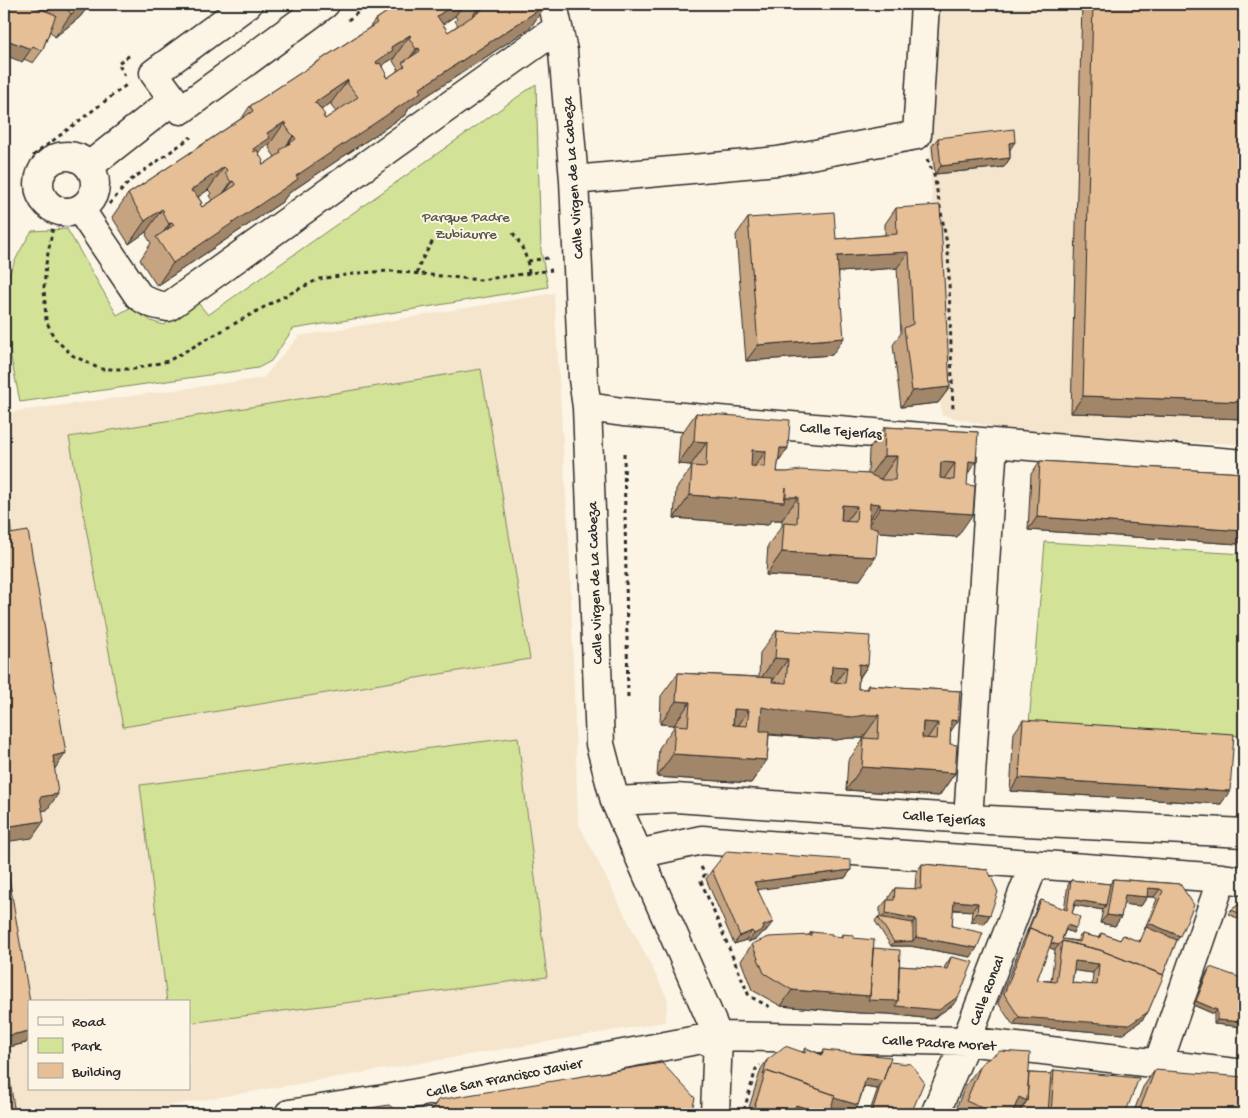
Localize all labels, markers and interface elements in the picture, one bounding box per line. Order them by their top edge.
street label: Calle Virgen de La Cabeza [559,95,589,260]
park label: Parque Padre Zubiaurre [421,209,510,244]
street label: Calle Tejerías [799,419,883,445]
street label: Calle Virgen de La Cabeza [584,501,608,665]
street label: Calle Tejerías [902,807,986,831]
street label: Calle Roncal [966,953,1010,1028]
legend [28,1000,190,1090]
text: Road [72,1014,106,1032]
street label: Calle Padre Moret [882,1032,998,1056]
text: Park [71,1038,102,1056]
street label: Calle San Francisco Javier [425,1055,585,1103]
text: Building [71,1064,121,1082]

